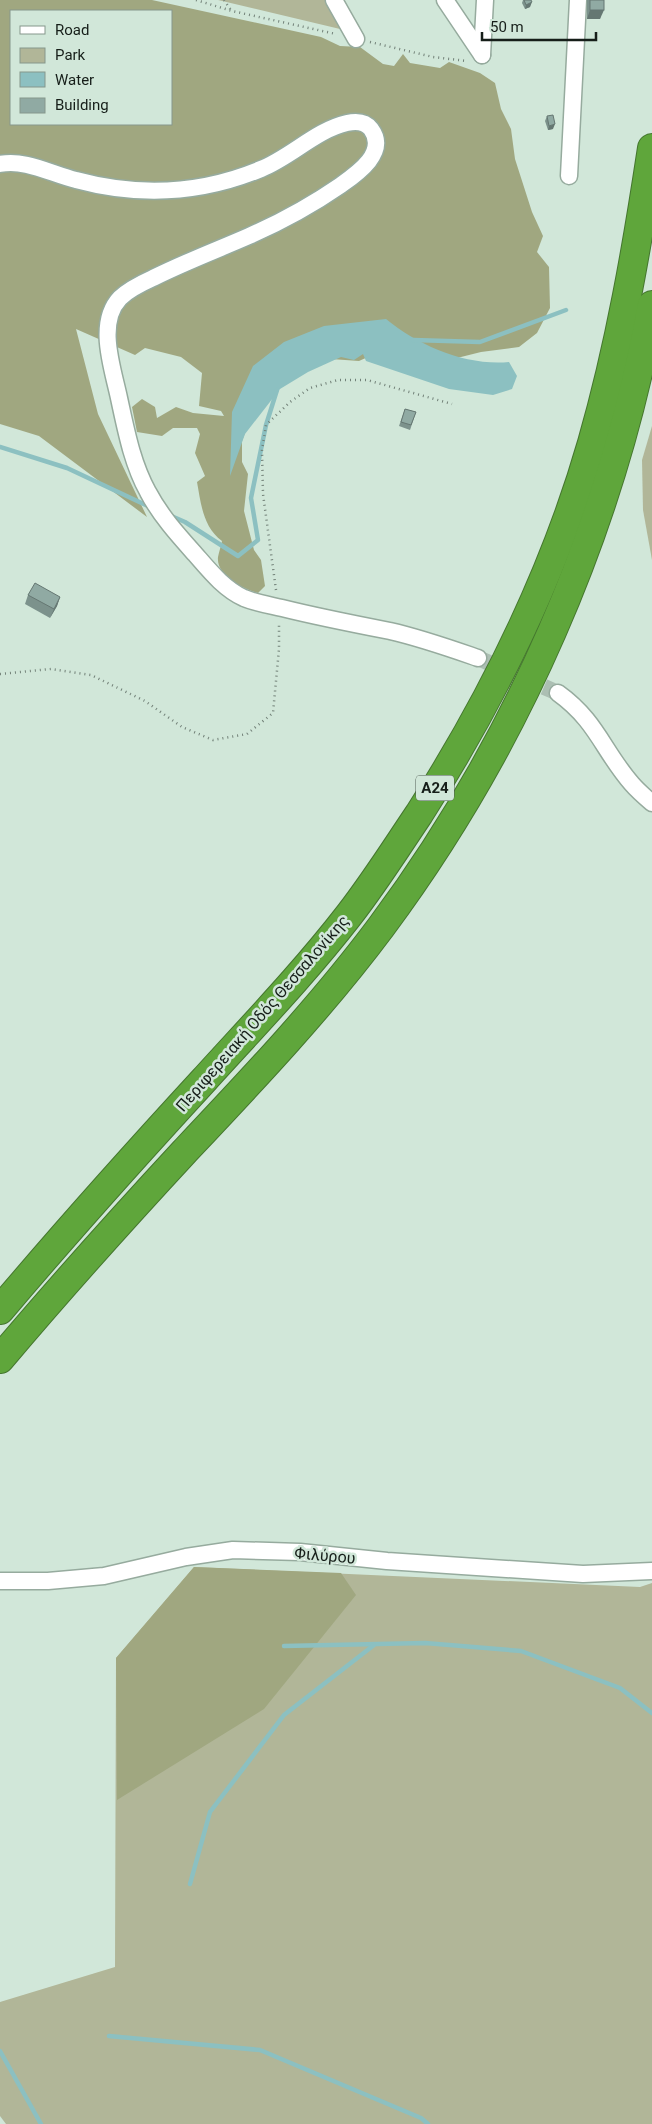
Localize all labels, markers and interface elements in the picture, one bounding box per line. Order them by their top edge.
legend [10,10,172,125]
scale bar [482,10,596,42]
text: 50 m [490,18,524,36]
text: Road [55,21,89,39]
text: Park [55,46,86,64]
text: Water [55,71,94,89]
text: Building [55,96,109,114]
road number: Α24 [416,776,454,800]
street label: Περιφερειακή Οδός Θεσσαλονίκης [172,911,353,1115]
street label: Φιλύρου [294,1543,356,1568]

